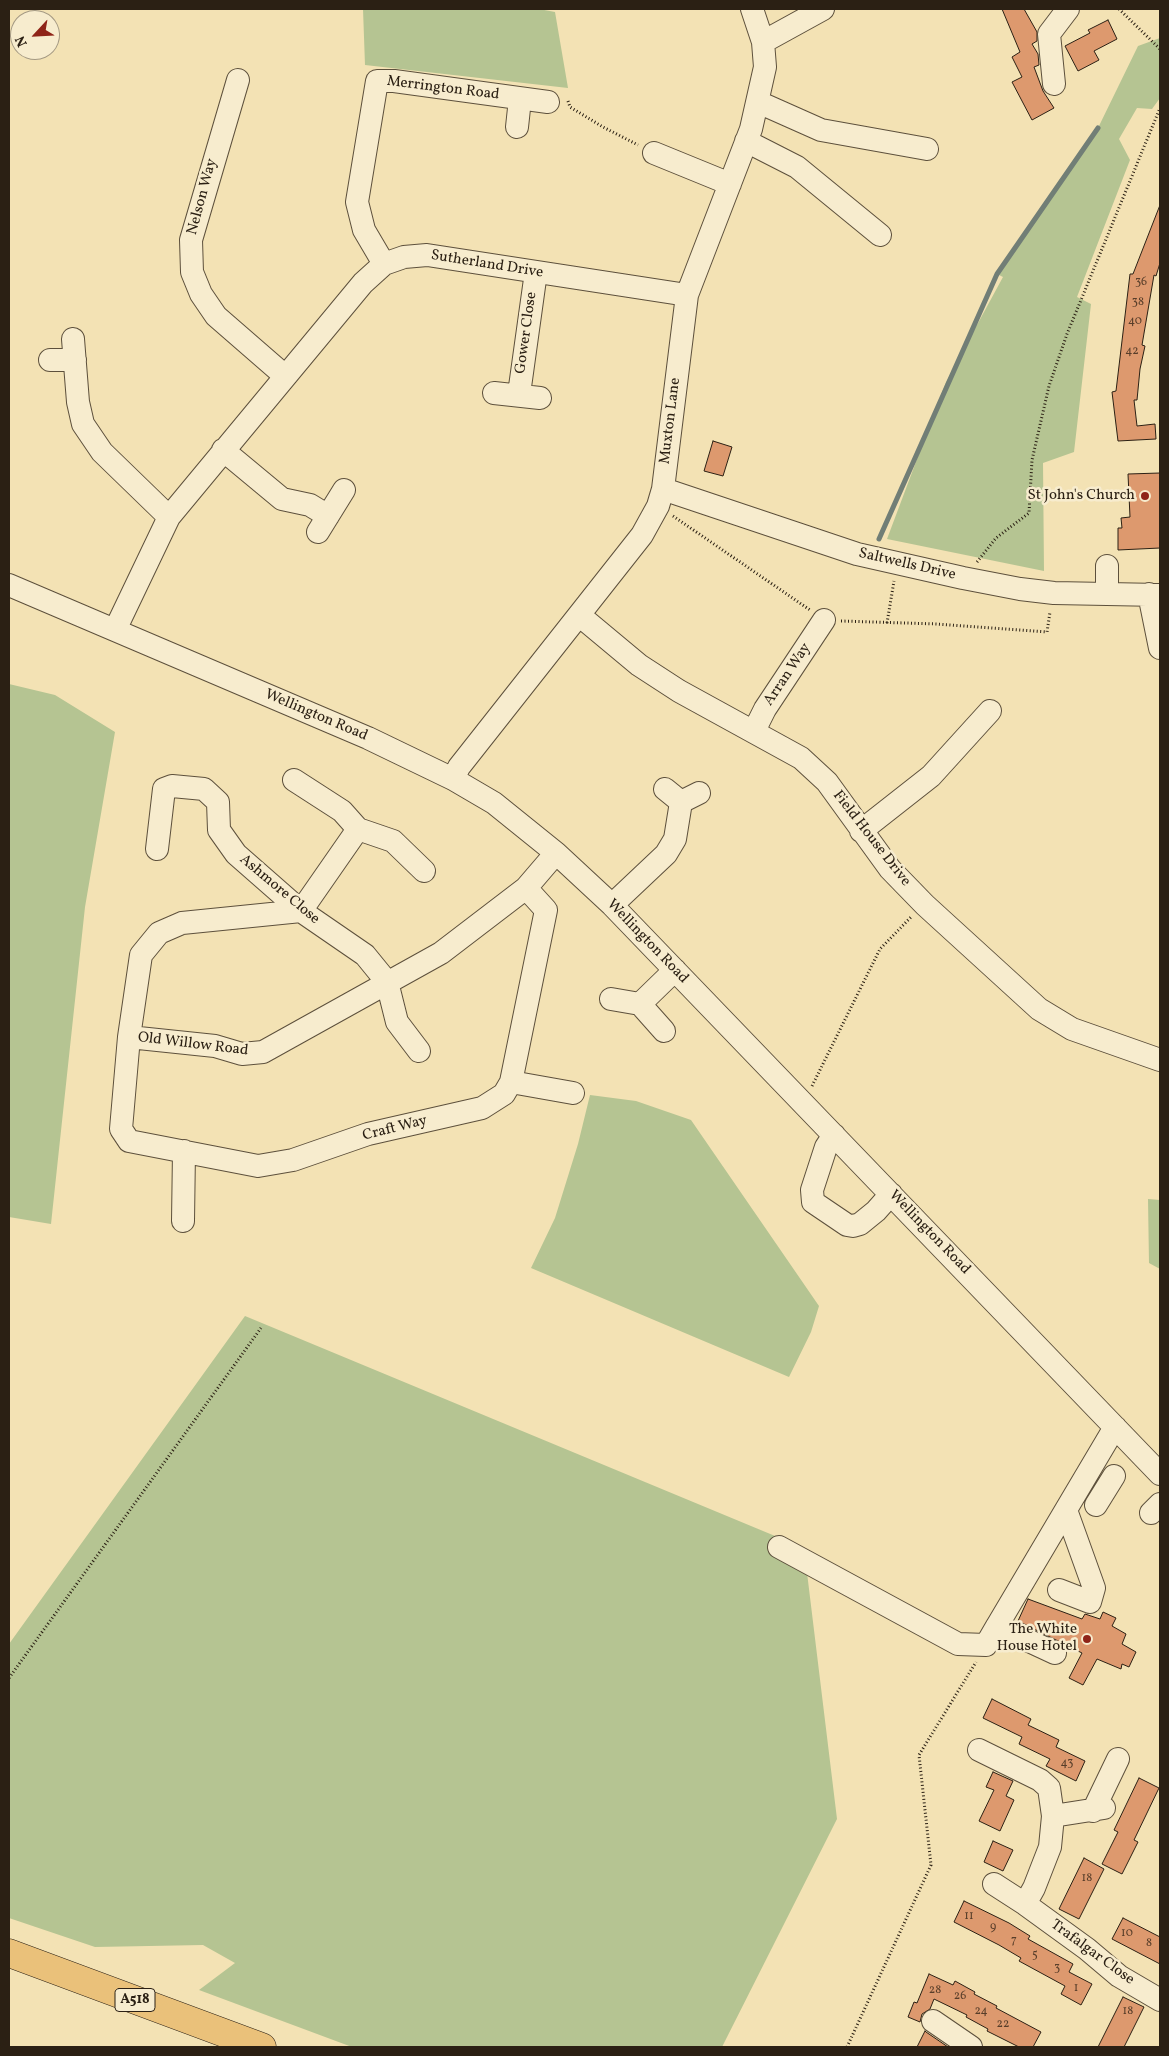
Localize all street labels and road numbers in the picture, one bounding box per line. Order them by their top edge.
street label: Merrington Road [386,73,500,105]
street label: Nelson Way [184,157,222,237]
street label: Sutherland Drive [430,247,544,283]
street label: Gower Close [512,291,542,375]
street label: Muxton Lane [657,377,685,465]
street label: Saltwells Drive [857,545,957,585]
street label: Arran Way [760,640,816,710]
street label: Wellington Road [262,686,370,746]
street label: Field House Drive [828,788,914,890]
street label: Ashmore Close [235,851,323,929]
street label: Wellington Road [602,896,692,988]
street label: Old Willow Road [137,1029,249,1061]
street label: Craft Way [361,1112,429,1146]
street label: Wellington Road [884,1187,974,1279]
street label: Trafalgar Close [1047,1917,1137,1989]
road number: A518 [115,1988,155,2012]

